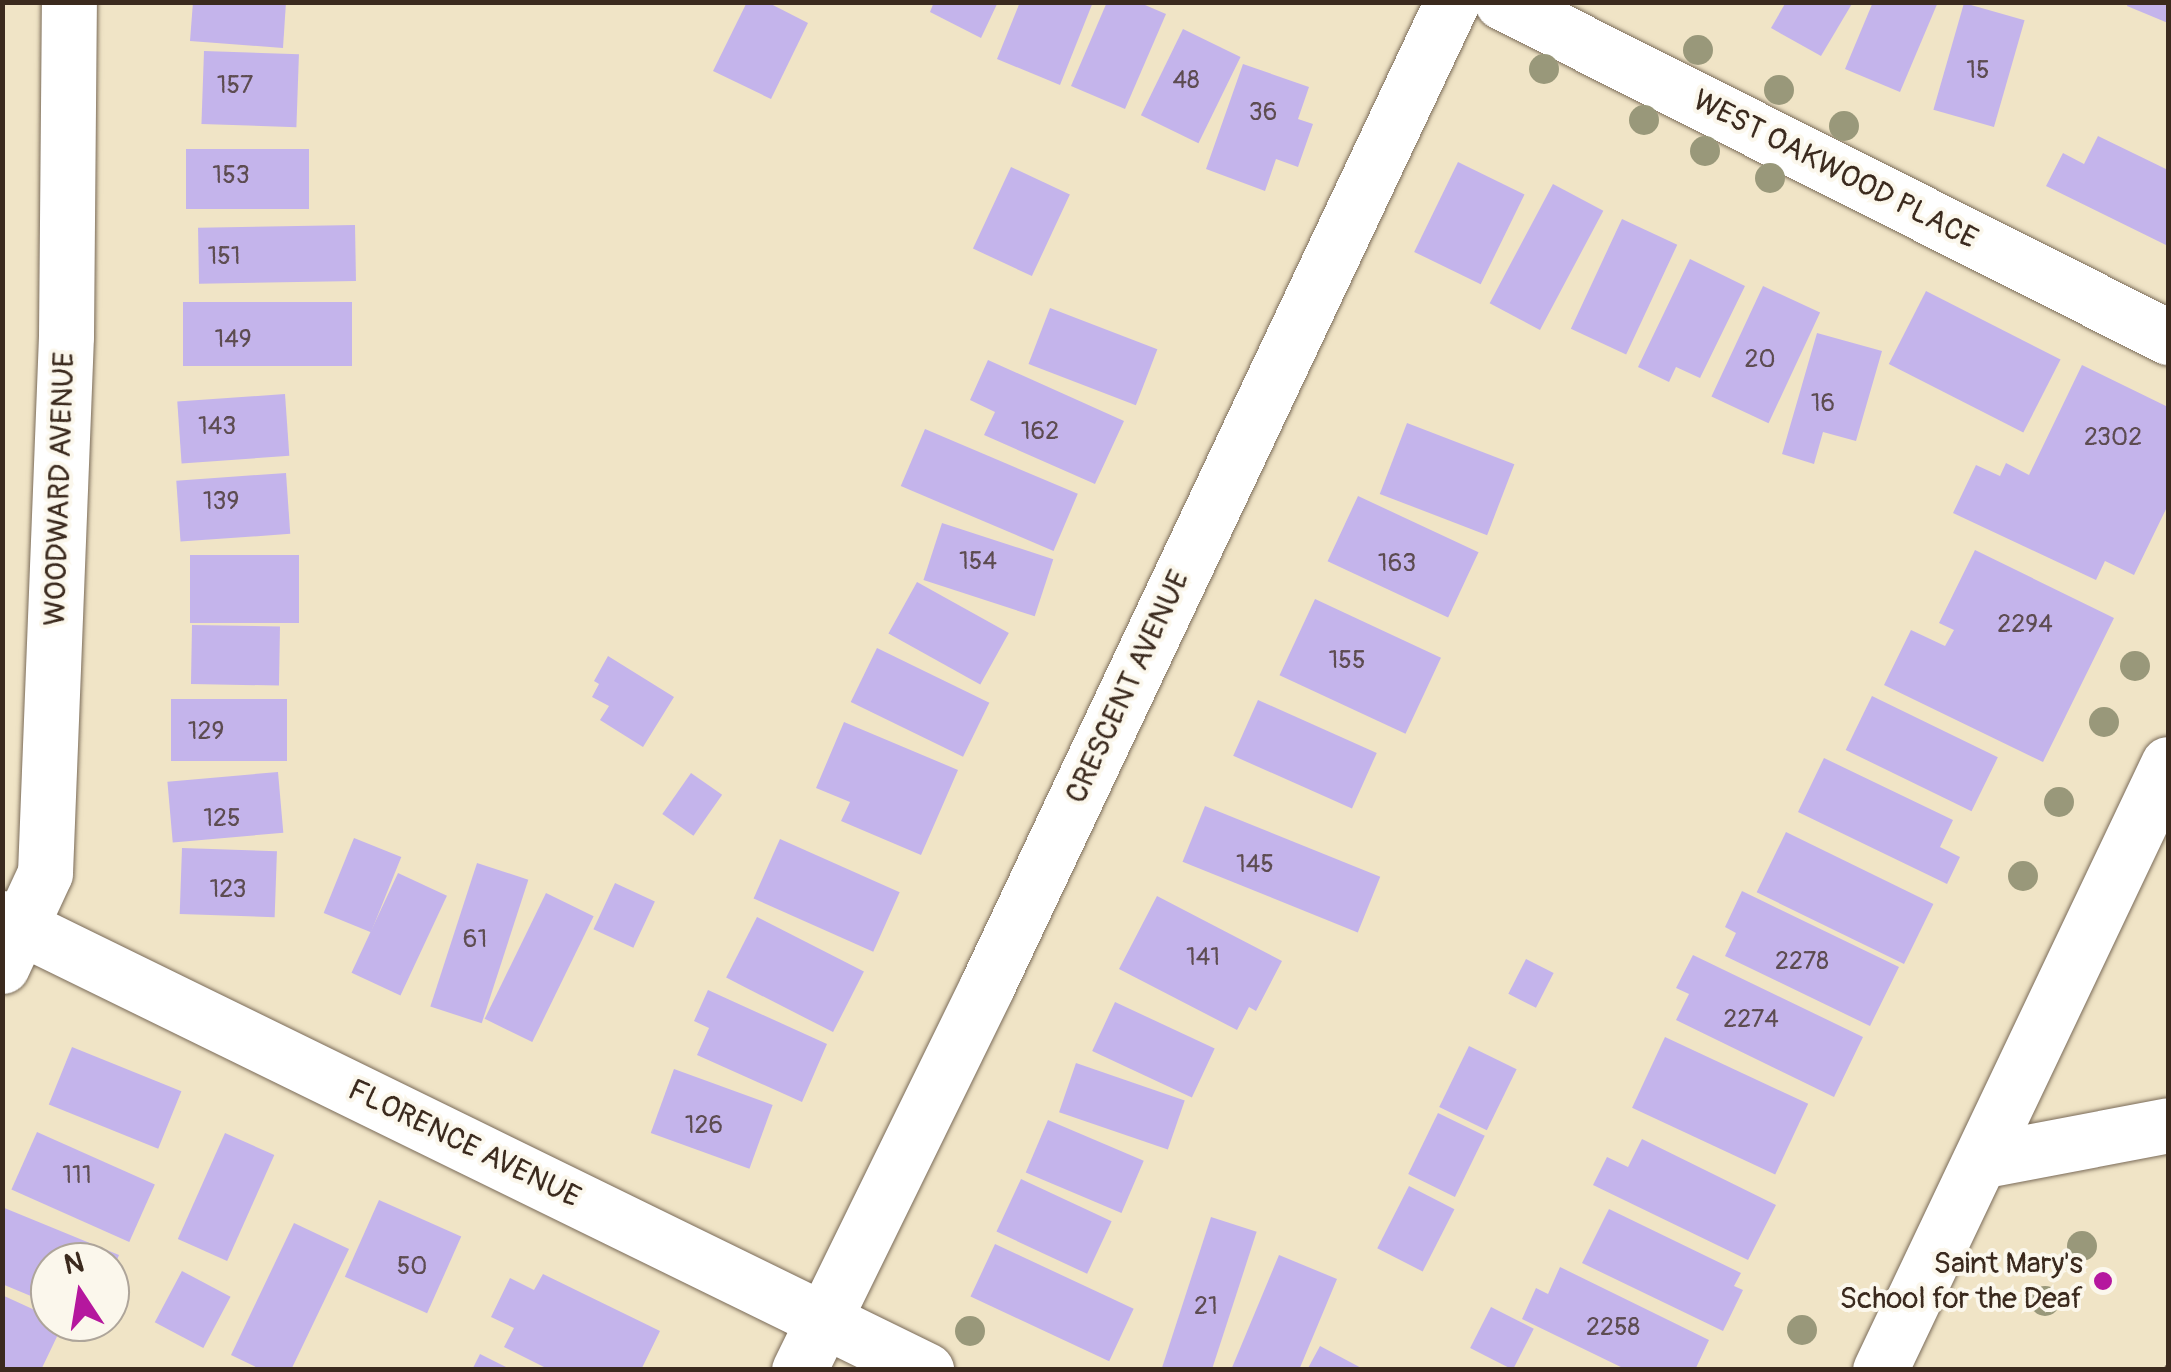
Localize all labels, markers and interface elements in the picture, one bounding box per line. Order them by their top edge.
house number: 15 [1966,56,1990,86]
house number: 48 [1172,66,1200,96]
house number: 157 [217,71,253,101]
street label: WEST OAKWOOD PLACE [1687,83,1983,257]
house number: 36 [1249,98,1277,128]
house number: 153 [212,161,250,191]
house number: 151 [207,242,241,272]
house number: 149 [214,325,252,355]
house number: 20 [1744,345,1776,375]
street label: WOODWARD AVENUE [37,351,83,627]
house number: 16 [1811,389,1835,419]
house number: 143 [198,412,236,442]
house number: 162 [1021,417,1059,447]
house number: 2302 [2084,423,2142,453]
house number: 139 [203,487,239,517]
house number: 154 [959,547,997,577]
house number: 163 [1378,549,1416,579]
street label: CRESCENT AVENUE [1058,565,1198,809]
house number: 2294 [1997,610,2053,640]
house number: 155 [1329,646,1365,676]
house number: 129 [188,717,224,747]
house number: 125 [203,804,241,834]
house number: 145 [1236,850,1274,880]
house number: 123 [210,875,246,905]
house number: 61 [463,925,487,955]
house number: 141 [1186,943,1220,973]
house number: 2278 [1775,947,1829,977]
house number: 2274 [1723,1005,1779,1035]
street label: FLORENCE AVENUE [342,1072,586,1216]
house number: 126 [685,1111,723,1141]
house number: 111 [62,1161,92,1191]
north arrow [30,1242,130,1342]
text: N [61,1245,87,1283]
place label: Saint Mary's School for the Deaf [1839,1246,2083,1316]
house number: 50 [397,1252,427,1282]
marker: Saint Mary's School for the Deaf [2092,1270,2114,1292]
house number: 21 [1194,1292,1218,1322]
house number: 2258 [1586,1313,1640,1343]

